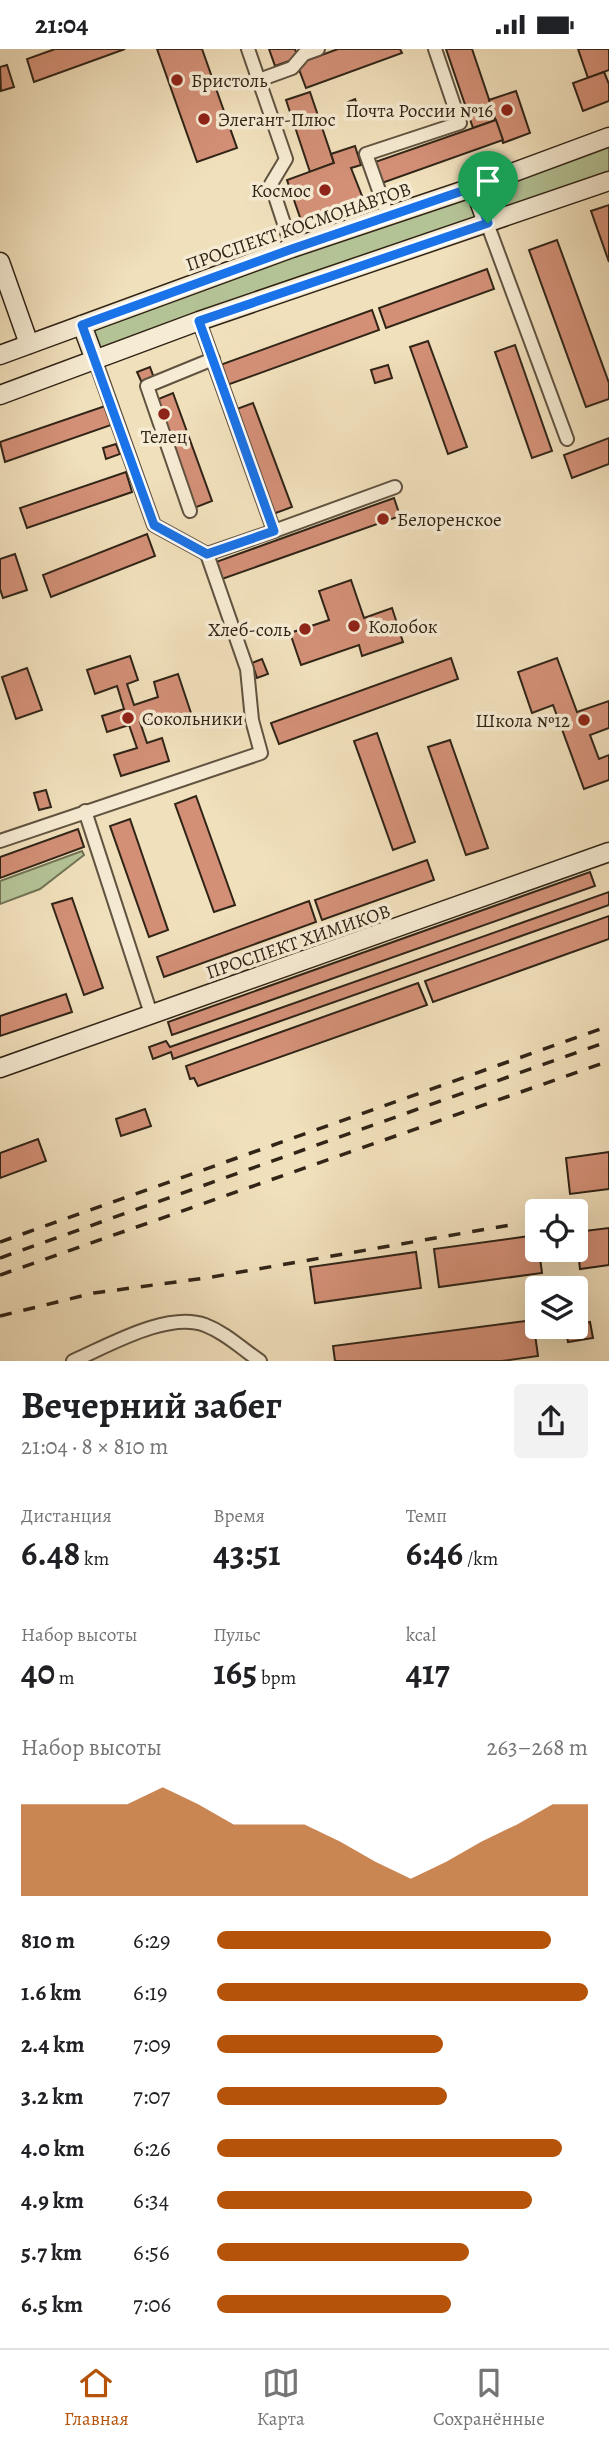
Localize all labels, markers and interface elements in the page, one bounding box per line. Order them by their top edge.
text: 21:04 [35,7,88,42]
place label: Бристоль [191,68,267,94]
marker: Бристоль [169,72,185,88]
place label: Почта России №16 [345,98,493,124]
marker: Почта России №16 [499,102,515,118]
place label: Элегант-Плюс [218,107,336,133]
marker: Элегант-Плюс [196,111,212,127]
pin [458,151,518,223]
icon: arrive [469,162,507,200]
street label: ПРОСПЕКТ КОСМОНАВТОВ [182,176,414,278]
place label: Космос [251,178,311,204]
marker: Космос [317,182,333,198]
marker: Телец [156,406,172,422]
place label: Телец [141,424,187,450]
place label: Белоренское [397,507,502,533]
marker: Белоренское [375,511,391,527]
place label: Колобок [368,614,438,640]
place label: Хлеб-соль [208,617,291,643]
marker: Колобок [346,618,362,634]
marker: Хлеб-соль [297,621,313,637]
place label: Сокольники [142,706,243,732]
place label: Школа №12 [475,708,570,734]
marker: Сокольники [120,710,136,726]
marker: Школа №12 [576,712,592,728]
street label: ПРОСПЕКТ ХИМИКОВ [203,898,394,986]
map controls [525,1199,588,1339]
button: locate [525,1199,588,1262]
button: layers [525,1276,588,1339]
text: Вечерний забег [21,1379,282,1431]
button: share [514,1384,588,1458]
text: 21:04 · 8 × 810 m [21,1431,168,1462]
text: Дистанция [21,1503,112,1529]
text: Время [213,1503,265,1529]
text: Темп [406,1503,447,1529]
text: 6.48 [21,1529,80,1577]
text: 43:51 [213,1529,281,1577]
text: 6:46 [406,1529,463,1577]
text: km [80,1546,109,1572]
text: /km [463,1546,498,1572]
text: Набор высоты [21,1622,137,1648]
text: Пульс [213,1622,261,1648]
text: kcal [406,1622,436,1648]
text: 40 [21,1648,55,1696]
text: 165 [213,1648,257,1696]
text: 417 [406,1648,450,1696]
text: m [55,1665,75,1691]
text: bpm [257,1665,296,1691]
text: Набор высоты [21,1732,162,1763]
text: 263–268 m [487,1732,588,1763]
text: 810 m [21,1925,75,1956]
text: 6:29 [133,1925,171,1956]
text: 1.6 km [21,1977,81,2008]
text: 6:19 [133,1977,167,2008]
text: 2.4 km [21,2029,84,2060]
text: 7:09 [133,2029,171,2060]
text: 3.2 km [21,2081,84,2112]
text: 7:07 [133,2081,170,2112]
text: 4.0 km [21,2133,85,2164]
text: 6:26 [133,2133,171,2164]
text: 4.9 km [21,2185,84,2216]
text: 6:34 [133,2185,169,2216]
text: 5.7 km [21,2237,82,2268]
text: 6:56 [133,2237,170,2268]
text: 6.5 km [21,2289,83,2320]
text: 7:06 [133,2289,171,2320]
tab: Главная [64,2364,129,2432]
tab: Карта [257,2364,305,2432]
tab: Сохранённые [433,2364,545,2432]

